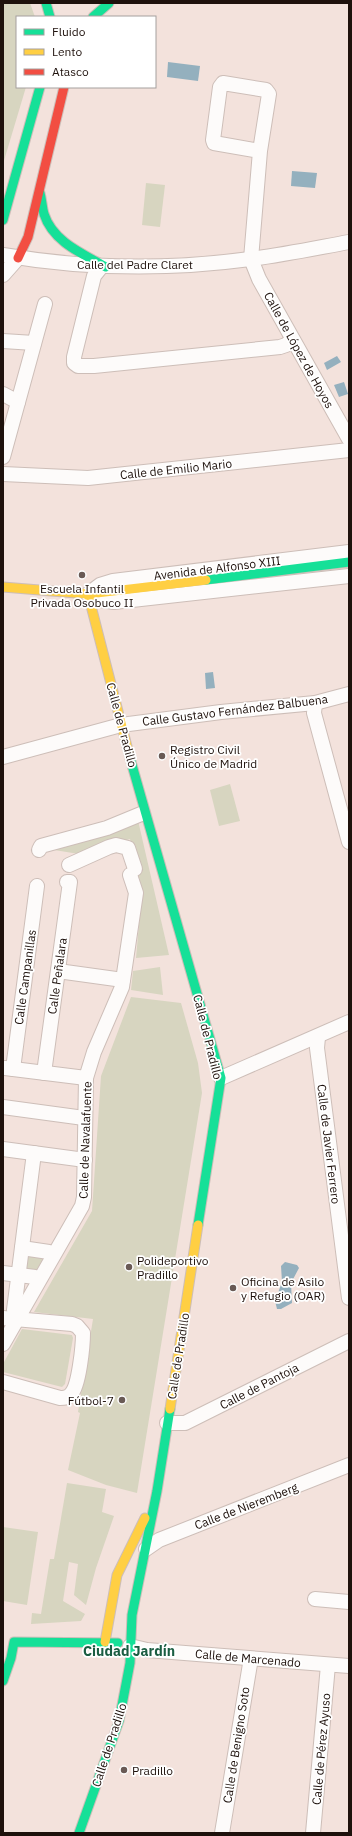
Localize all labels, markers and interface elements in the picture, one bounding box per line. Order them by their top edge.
legend [16,16,156,88]
text: Fluido [52,24,86,39]
text: Lento [52,44,82,59]
text: Atasco [52,64,89,79]
street label: Calle del Padre Claret [77,257,193,272]
street label: Calle de López de Hoyos [261,289,337,411]
street label: Calle de Emilio Mario [119,456,233,482]
street label: Avenida de Alfonso XIII [153,553,281,583]
marker: Escuela Infantil Privada Osobuco II [77,570,87,580]
place label: Escuela Infantil Privada Osobuco II [31,581,134,610]
street label: Calle de Pradillo [103,681,141,769]
street label: Calle Gustavo Fernández Balbuena [141,691,329,729]
place label: Registro Civil Único de Madrid [170,742,257,771]
marker: Registro Civil Único de Madrid [157,751,167,761]
street label: Calle Campanillas [11,928,39,1026]
street label: Calle Peñalara [44,936,70,1015]
street label: Calle de Pradillo [190,993,226,1081]
street label: Calle de Navalafuente [75,1081,95,1199]
street label: Calle de Javier Ferrero [314,1083,344,1205]
place label: Polideportivo Pradillo [137,1253,209,1282]
marker: Polideportivo Pradillo [124,1262,134,1272]
place label: Oficina de Asilo y Refugio (OAR) [241,1274,325,1303]
marker: Oficina de Asilo y Refugio (OAR) [228,1283,238,1293]
street label: Calle de Pradillo [164,1311,192,1400]
street label: Calle de Pantoja [217,1359,302,1412]
place label: Fútbol-7 [68,1393,114,1408]
marker: Fútbol-7 [117,1395,127,1405]
street label: Calle de Nieremberg [192,1479,300,1533]
district label: Ciudad Jardín [83,1642,175,1660]
street label: Calle de Marcenado [195,1646,302,1670]
street label: Calle de Benigno Soto [219,1685,253,1804]
street label: Calle de Pérez Ayuso [309,1692,333,1805]
street label: Calle de Pradillo [88,1701,130,1789]
place label: Pradillo [132,1763,173,1778]
marker: Pradillo [119,1765,129,1775]

